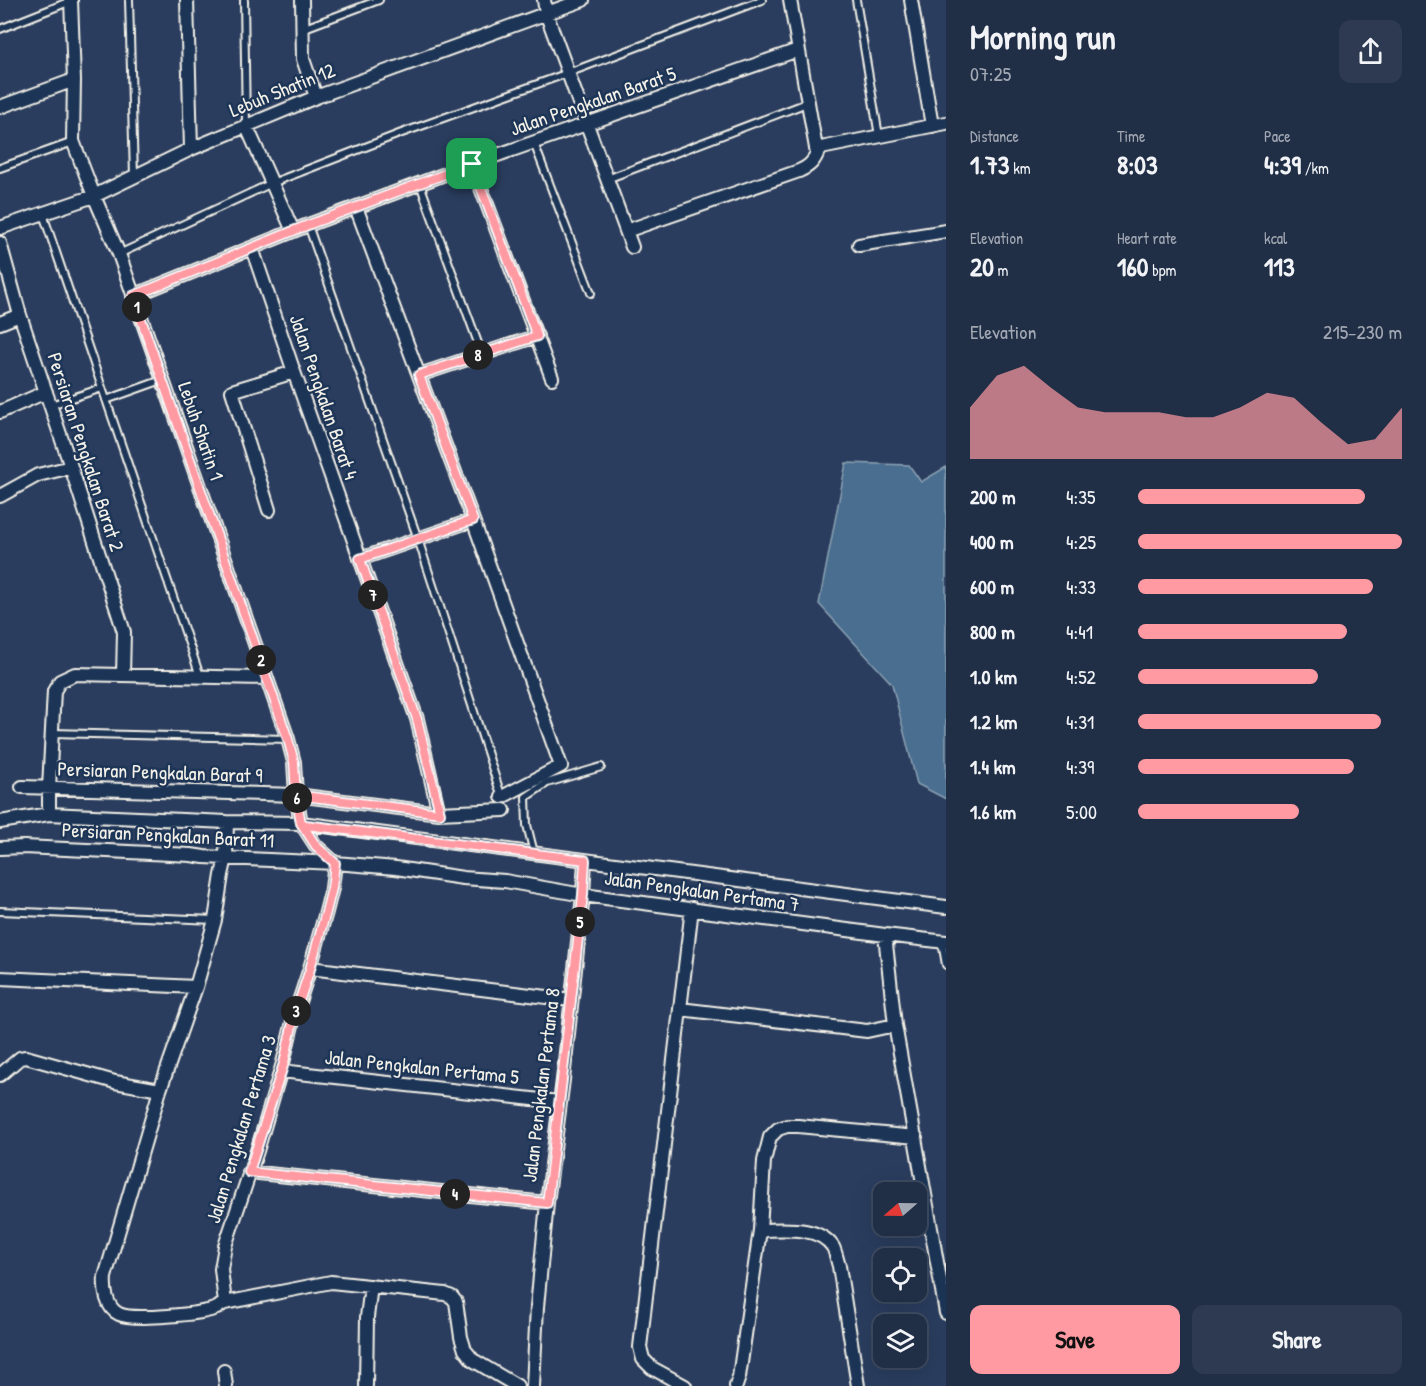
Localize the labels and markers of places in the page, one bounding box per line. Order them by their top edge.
pin [446,138,497,189]
pin: 1 [122,292,152,322]
pin: 8 [463,340,493,370]
pin: 7 [358,580,388,610]
pin: 2 [246,645,276,675]
pin: 6 [282,783,312,813]
pin: 5 [565,907,595,937]
pin: 3 [281,996,311,1026]
pin: 4 [440,1179,470,1209]

